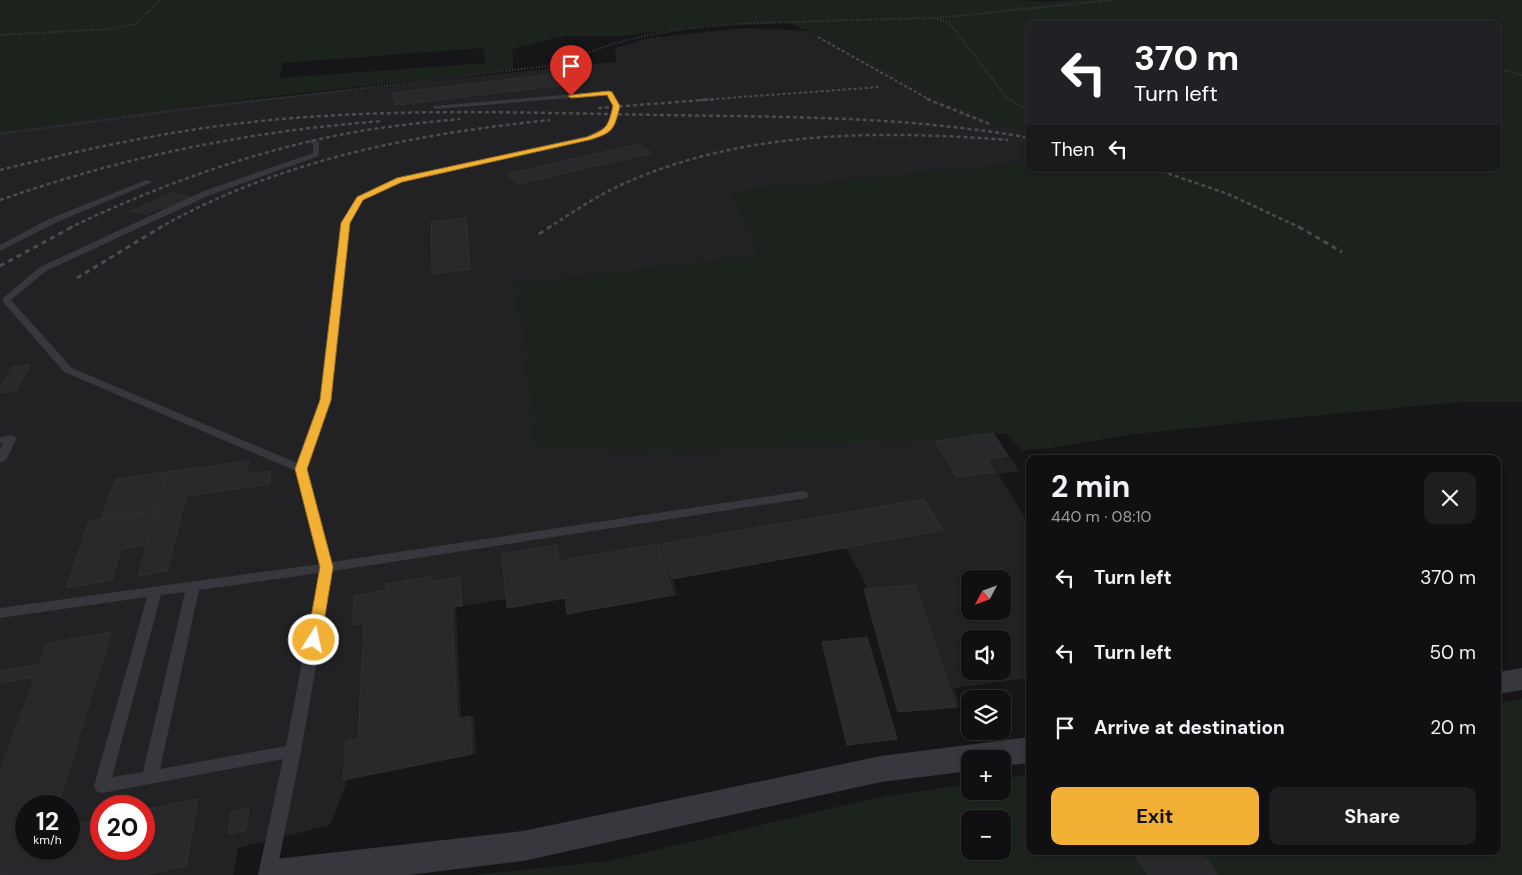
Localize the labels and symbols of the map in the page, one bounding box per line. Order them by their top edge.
pin [550,45,592,96]
north arrow [961,570,1011,620]
position arrow [287,613,339,665]
speed limit sign: 20 [90,795,155,860]

